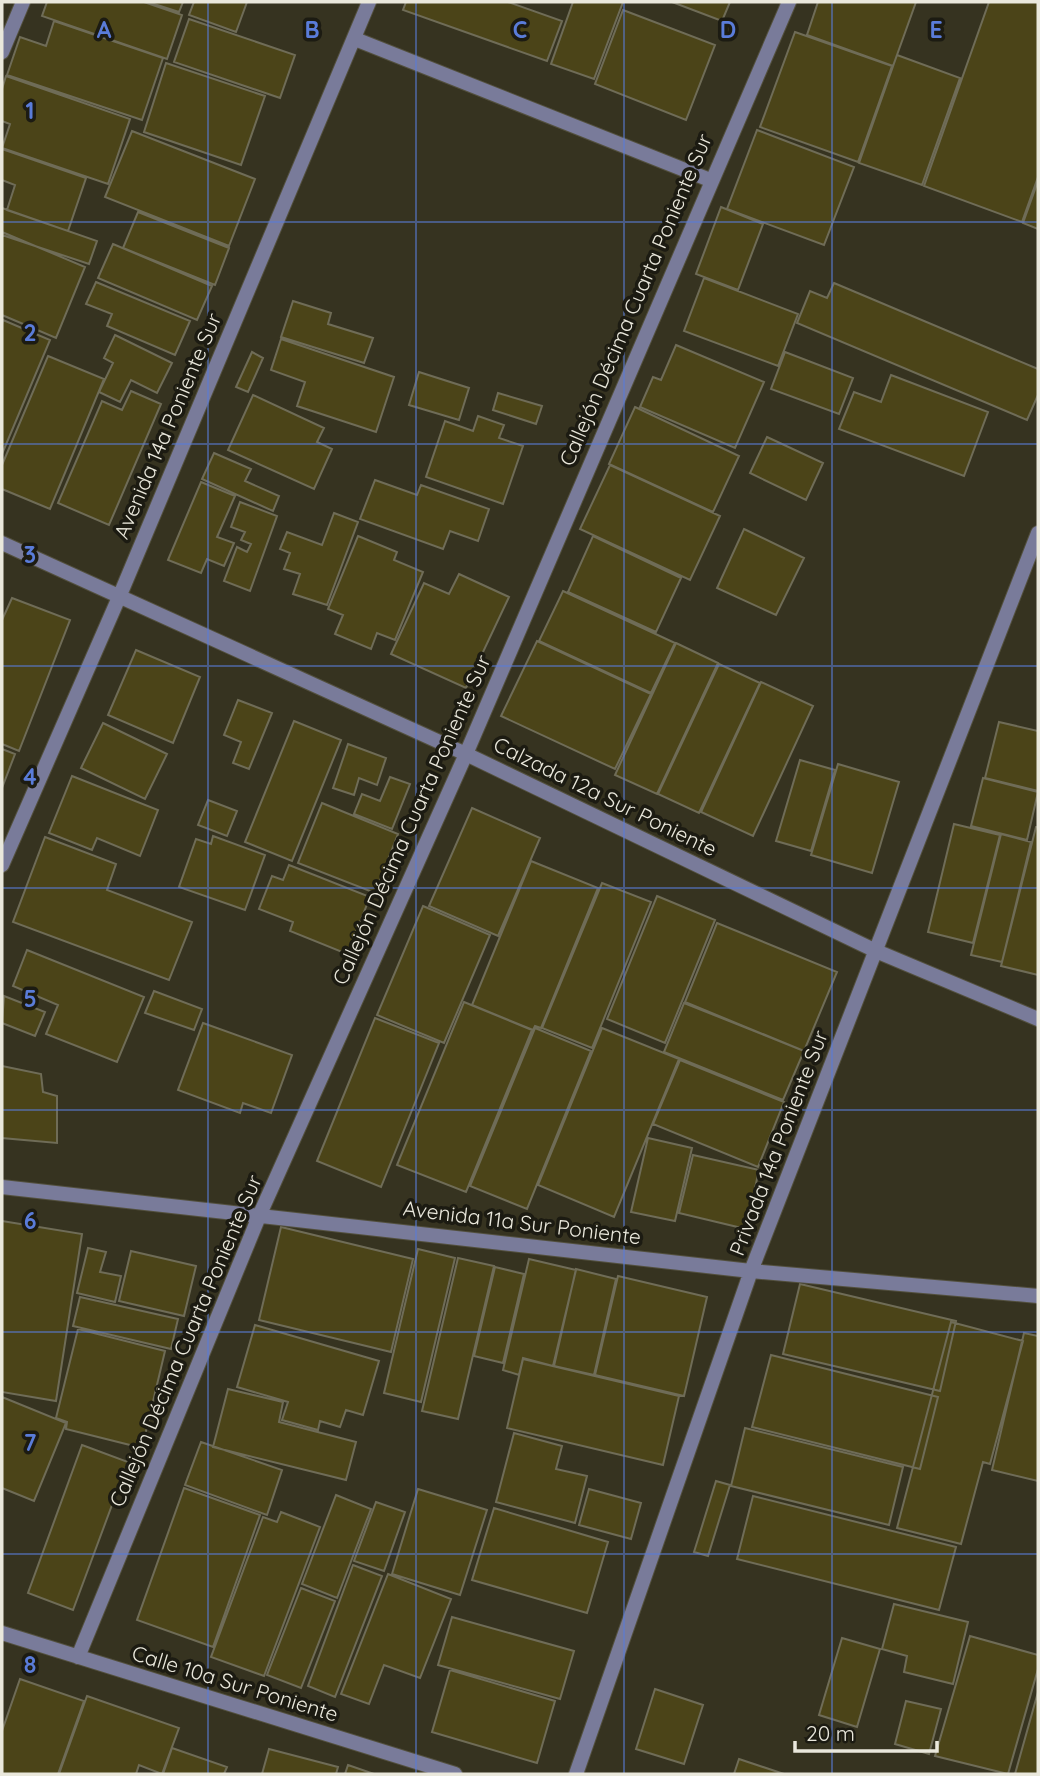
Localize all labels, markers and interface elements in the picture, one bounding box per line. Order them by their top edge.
text: A [97,15,112,44]
text: B [304,15,320,44]
text: C [513,15,527,44]
text: D [720,15,736,44]
text: E [929,15,943,44]
text: 1 [26,96,34,125]
street label: Callejón Décima Cuarta Poniente Sur [553,130,717,470]
street label: Avenida 14a Poniente Sur [108,309,226,542]
text: 2 [23,318,37,347]
text: 3 [24,540,36,569]
street label: Callejón Décima Cuarta Poniente Sur [326,651,496,989]
street label: Calzada 12a Sur Poniente [490,731,721,862]
text: 4 [23,762,37,791]
text: 5 [23,984,37,1013]
street label: Privada 14a Poniente Sur [723,1026,833,1259]
street label: Callejón Décima Cuarta Poniente Sur [103,1171,267,1511]
street label: Avenida 11a Sur Poniente [402,1194,643,1250]
text: 6 [24,1206,36,1235]
text: 7 [24,1428,37,1457]
street label: Calle 10a Sur Poniente [129,1639,342,1727]
text: 8 [24,1650,36,1679]
scale bar [795,1710,937,1754]
text: 20 m [806,1720,855,1746]

